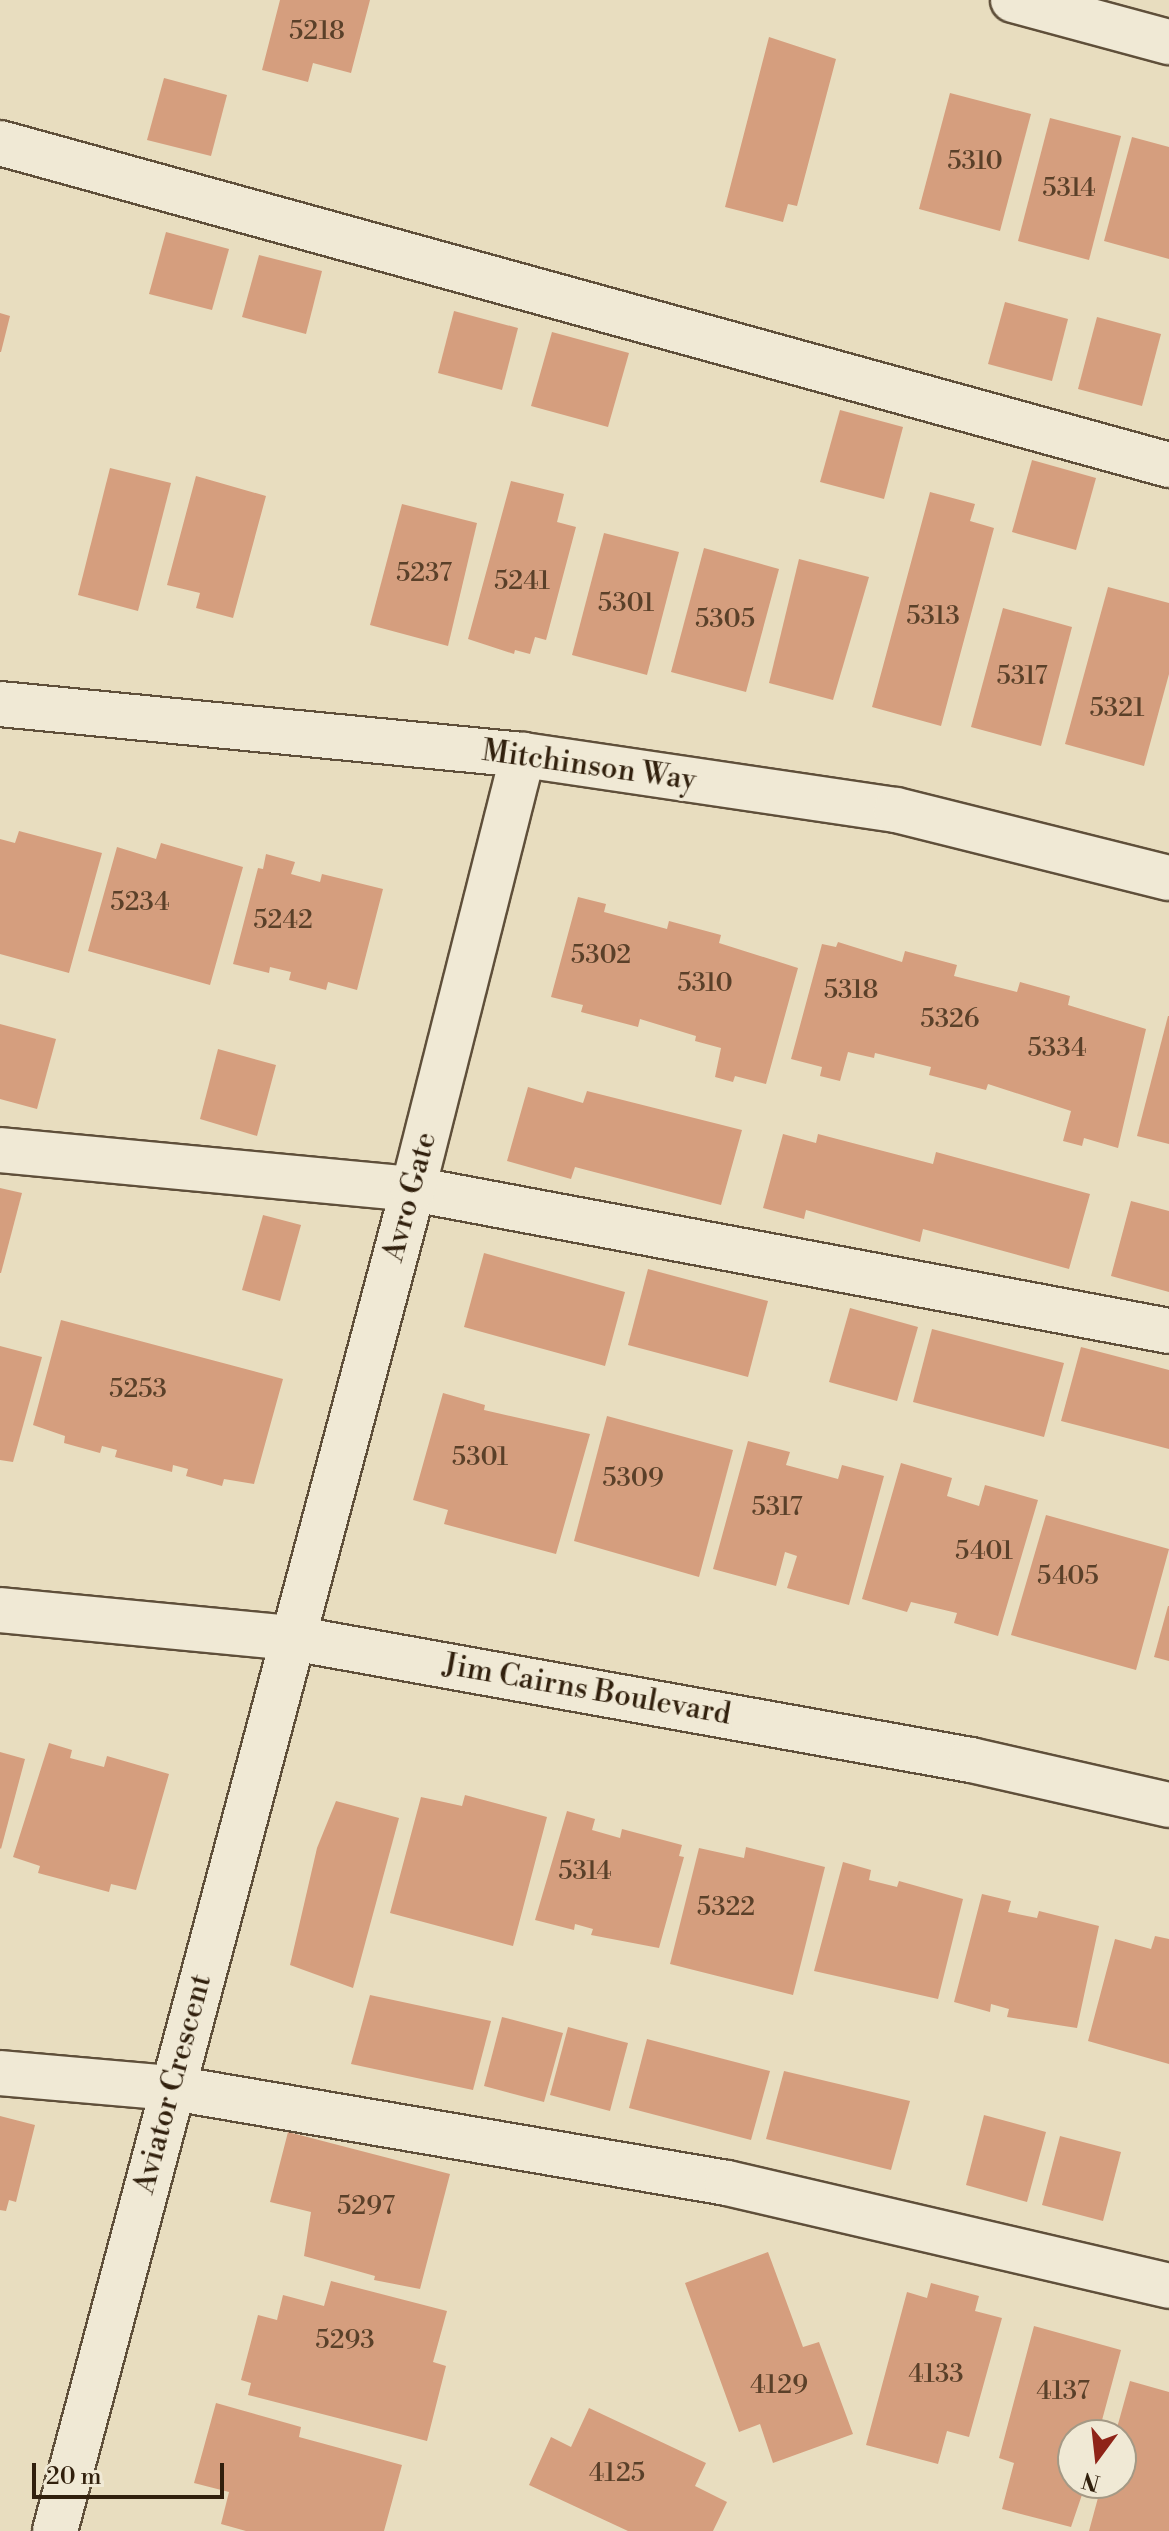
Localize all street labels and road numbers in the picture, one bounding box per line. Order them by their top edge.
street label: Mitchinson Way [480,733,698,799]
street label: Avro Gate [375,1128,445,1266]
street label: Jim Cairns Boulevard [440,1647,734,1733]
street label: Aviator Crescent [126,1970,220,2198]

